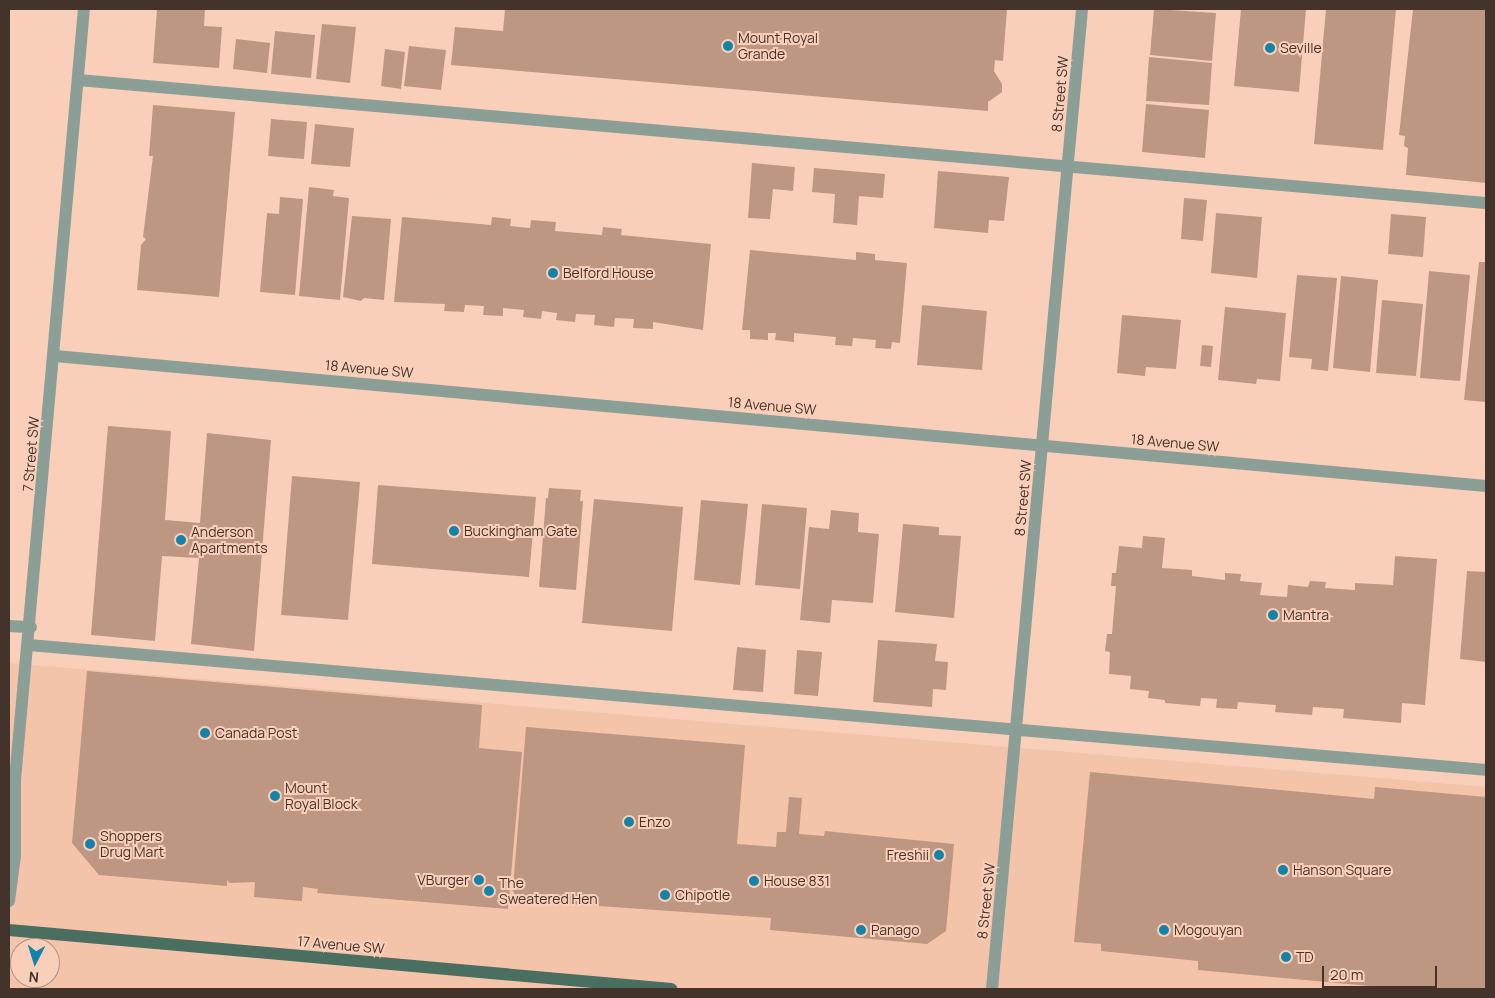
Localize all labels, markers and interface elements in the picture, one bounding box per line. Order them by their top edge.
place label: Mount Royal Grande [738,30,818,62]
marker: Mount Royal Grande [722,40,734,52]
place label: Seville [1280,40,1322,56]
marker: Seville [1264,42,1276,54]
street label: 8 Street SW [1048,55,1072,133]
place label: Belford House [563,265,654,281]
marker: Belford House [547,267,559,279]
street label: 18 Avenue SW [324,357,414,381]
street label: 18 Avenue SW [727,394,817,418]
street label: 7 Street SW [19,416,43,492]
street label: 18 Avenue SW [1130,431,1220,455]
street label: 8 Street SW [1011,459,1035,537]
place label: Buckingham Gate [464,523,577,539]
place label: Anderson Apartments [191,524,268,556]
marker: Buckingham Gate [448,525,460,537]
marker: Anderson Apartments [175,534,187,546]
place label: Mantra [1283,607,1329,623]
marker: Mantra [1267,609,1279,621]
place label: Canada Post [215,725,297,741]
marker: Canada Post [199,727,211,739]
place label: Mount Royal Block [285,780,358,812]
marker: Mount Royal Block [269,790,281,802]
place label: Enzo [639,814,670,830]
marker: Enzo [623,816,635,828]
place label: Shoppers Drug Mart [100,828,164,860]
marker: Shoppers Drug Mart [84,838,96,850]
place label: Freshii [887,847,929,863]
marker: Freshii [933,849,945,861]
street label: 8 Street SW [974,862,998,940]
place label: Hanson Square [1293,862,1392,878]
marker: Hanson Square [1277,864,1289,876]
place label: VBurger [417,872,469,888]
place label: House 831 [764,873,830,889]
marker: VBurger [473,874,485,886]
place label: The Sweatered Hen [499,875,597,908]
marker: House 831 [748,875,760,887]
marker: The Sweatered Hen [483,885,495,897]
place label: Chipotle [675,887,730,903]
marker: Chipotle [659,889,671,901]
place label: Panago [871,922,920,938]
place label: Mogouyan [1174,922,1242,938]
marker: Panago [855,924,867,936]
marker: Mogouyan [1158,924,1170,936]
street label: 17 Avenue SW [297,933,385,957]
north arrow [10,938,60,988]
place label: TD [1296,949,1314,965]
marker: TD [1280,951,1292,963]
scale bar [1325,956,1440,988]
text: 20 m [1330,964,1363,985]
text: N [28,968,40,987]

